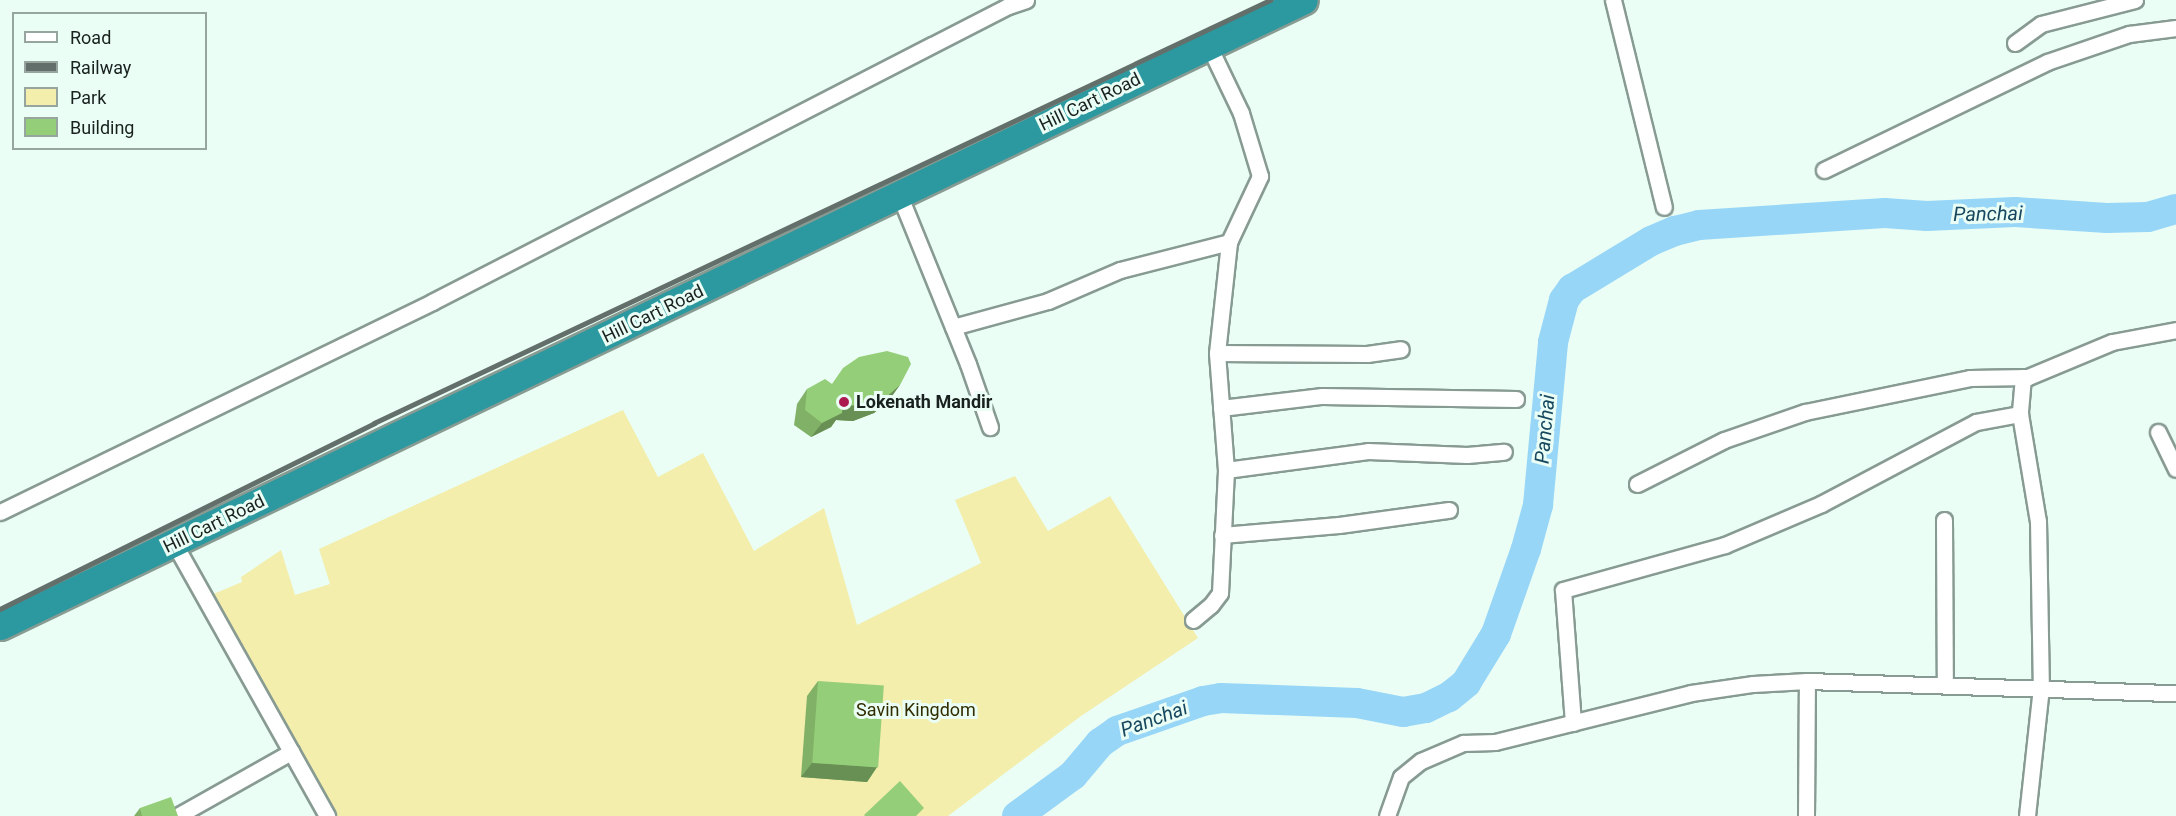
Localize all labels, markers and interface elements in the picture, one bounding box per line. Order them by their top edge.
legend [12,12,207,150]
text: Road [70,27,111,48]
text: Railway [70,57,131,78]
street label: Hill Cart Road [1036,68,1144,136]
text: Park [70,87,106,108]
text: Building [70,117,134,138]
water label: Panchai [1953,201,2023,227]
street label: Hill Cart Road [599,280,707,348]
place label: Lokenath Mandir [856,391,992,413]
water label: Panchai [1530,393,1560,465]
marker: Lokenath Mandir [837,395,851,409]
street label: Hill Cart Road [160,490,268,558]
water label: Panchai [1117,696,1191,742]
park label: Savin Kingdom [856,699,976,721]

